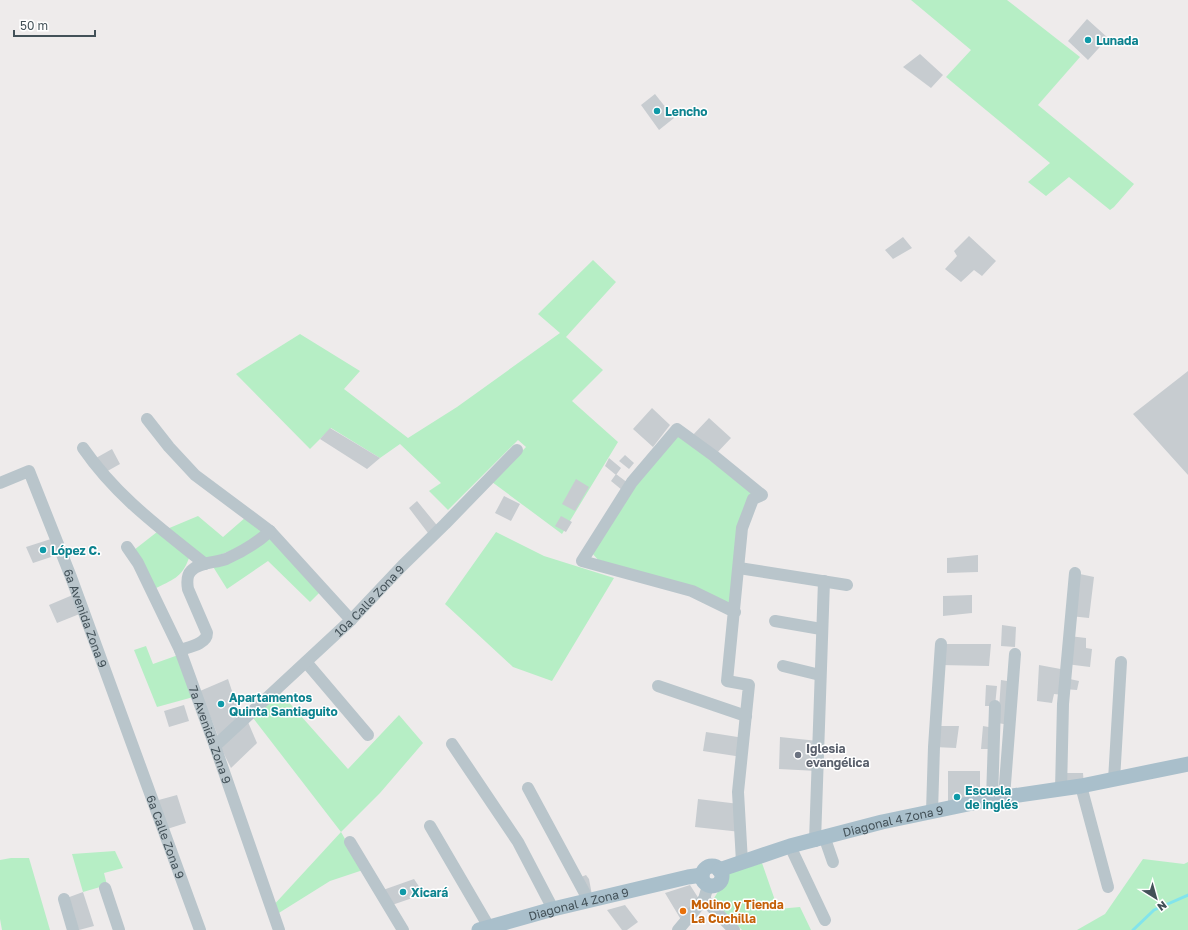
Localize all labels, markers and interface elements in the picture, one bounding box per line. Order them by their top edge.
scale bar [14,12,95,38]
text: 50 m [20,18,48,33]
place label: Lunada [1096,33,1138,48]
marker: Lunada [1083,35,1093,45]
place label: Lencho [665,104,708,119]
marker: Lencho [652,106,662,116]
place label: López C. [51,543,101,558]
marker: López C. [38,545,48,555]
street label: 10a Calle Zona 9 [331,561,407,639]
street label: 6a Avenida Zona 9 [61,566,111,669]
street label: 7a Avenida Zona 9 [186,683,235,786]
place label: Apartamentos Quinta Santiaguito [229,690,338,719]
marker: Apartamentos Quinta Santiaguito [216,699,226,709]
place label: Iglesia evangélica [806,741,870,770]
marker: Iglesia evangélica [793,750,803,760]
place label: Escuela de inglés [965,783,1018,812]
marker: Escuela de inglés [952,792,962,802]
street label: 6a Calle Zona 9 [144,793,188,881]
street label: Diagonal 4 Zona 9 [841,802,945,839]
north arrow [1136,878,1176,918]
street label: Diagonal 4 Zona 9 [526,884,630,923]
place label: Xicará [411,885,448,900]
marker: Xicará [398,887,408,897]
place label: Molino y Tienda La Cuchilla [691,897,784,926]
text: N [1155,899,1170,914]
marker: Molino y Tienda La Cuchilla [678,906,688,916]

